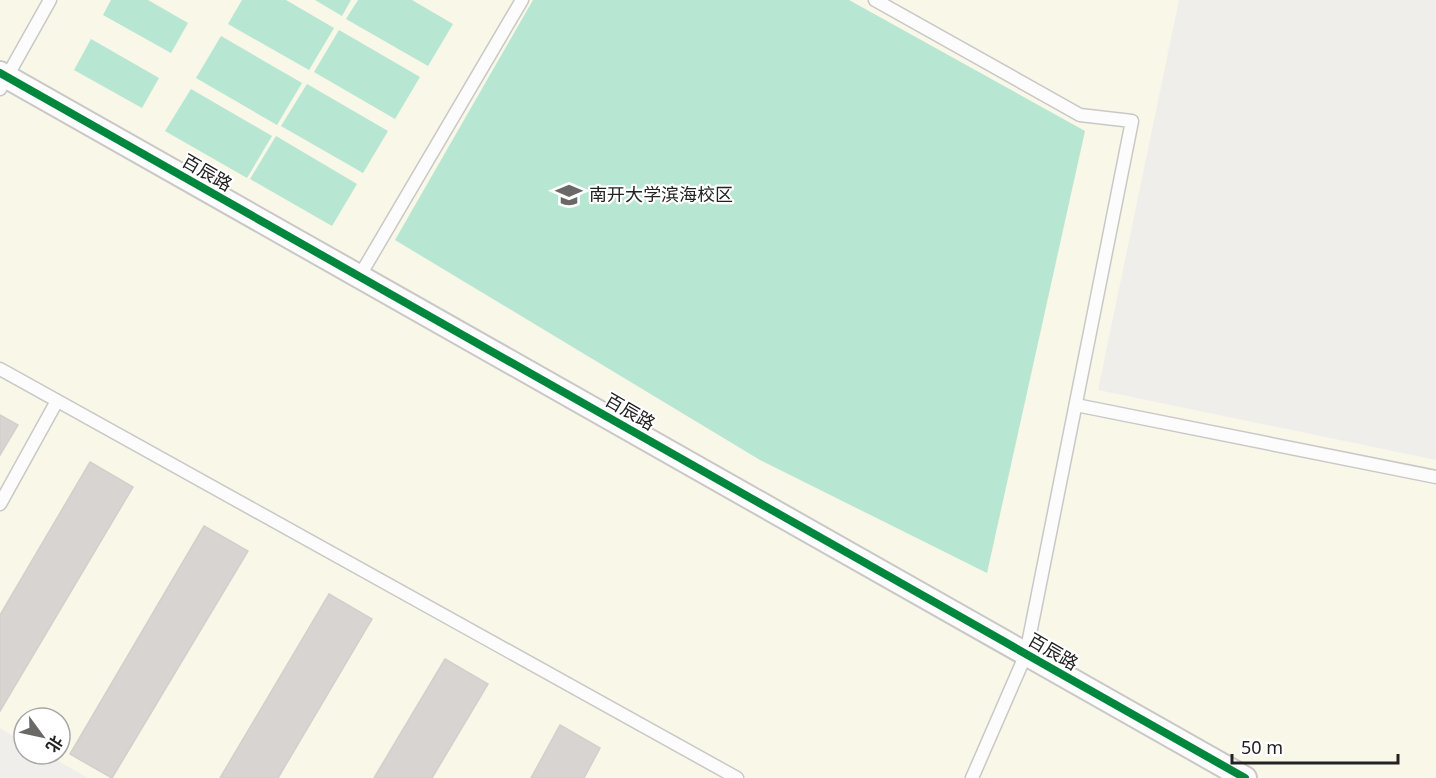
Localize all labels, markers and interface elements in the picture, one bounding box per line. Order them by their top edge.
street label: 百辰路 [178,148,237,196]
school or university icon: 南开大学滨海校区 [554,180,584,210]
place label: 南开大学滨海校区 [589,182,733,206]
street label: 百辰路 [601,387,660,435]
street label: 百辰路 [1024,627,1083,675]
north arrow [12,706,72,766]
scale bar [1232,727,1398,765]
text: 北 [41,731,68,757]
text: 50 m [1241,735,1283,759]

